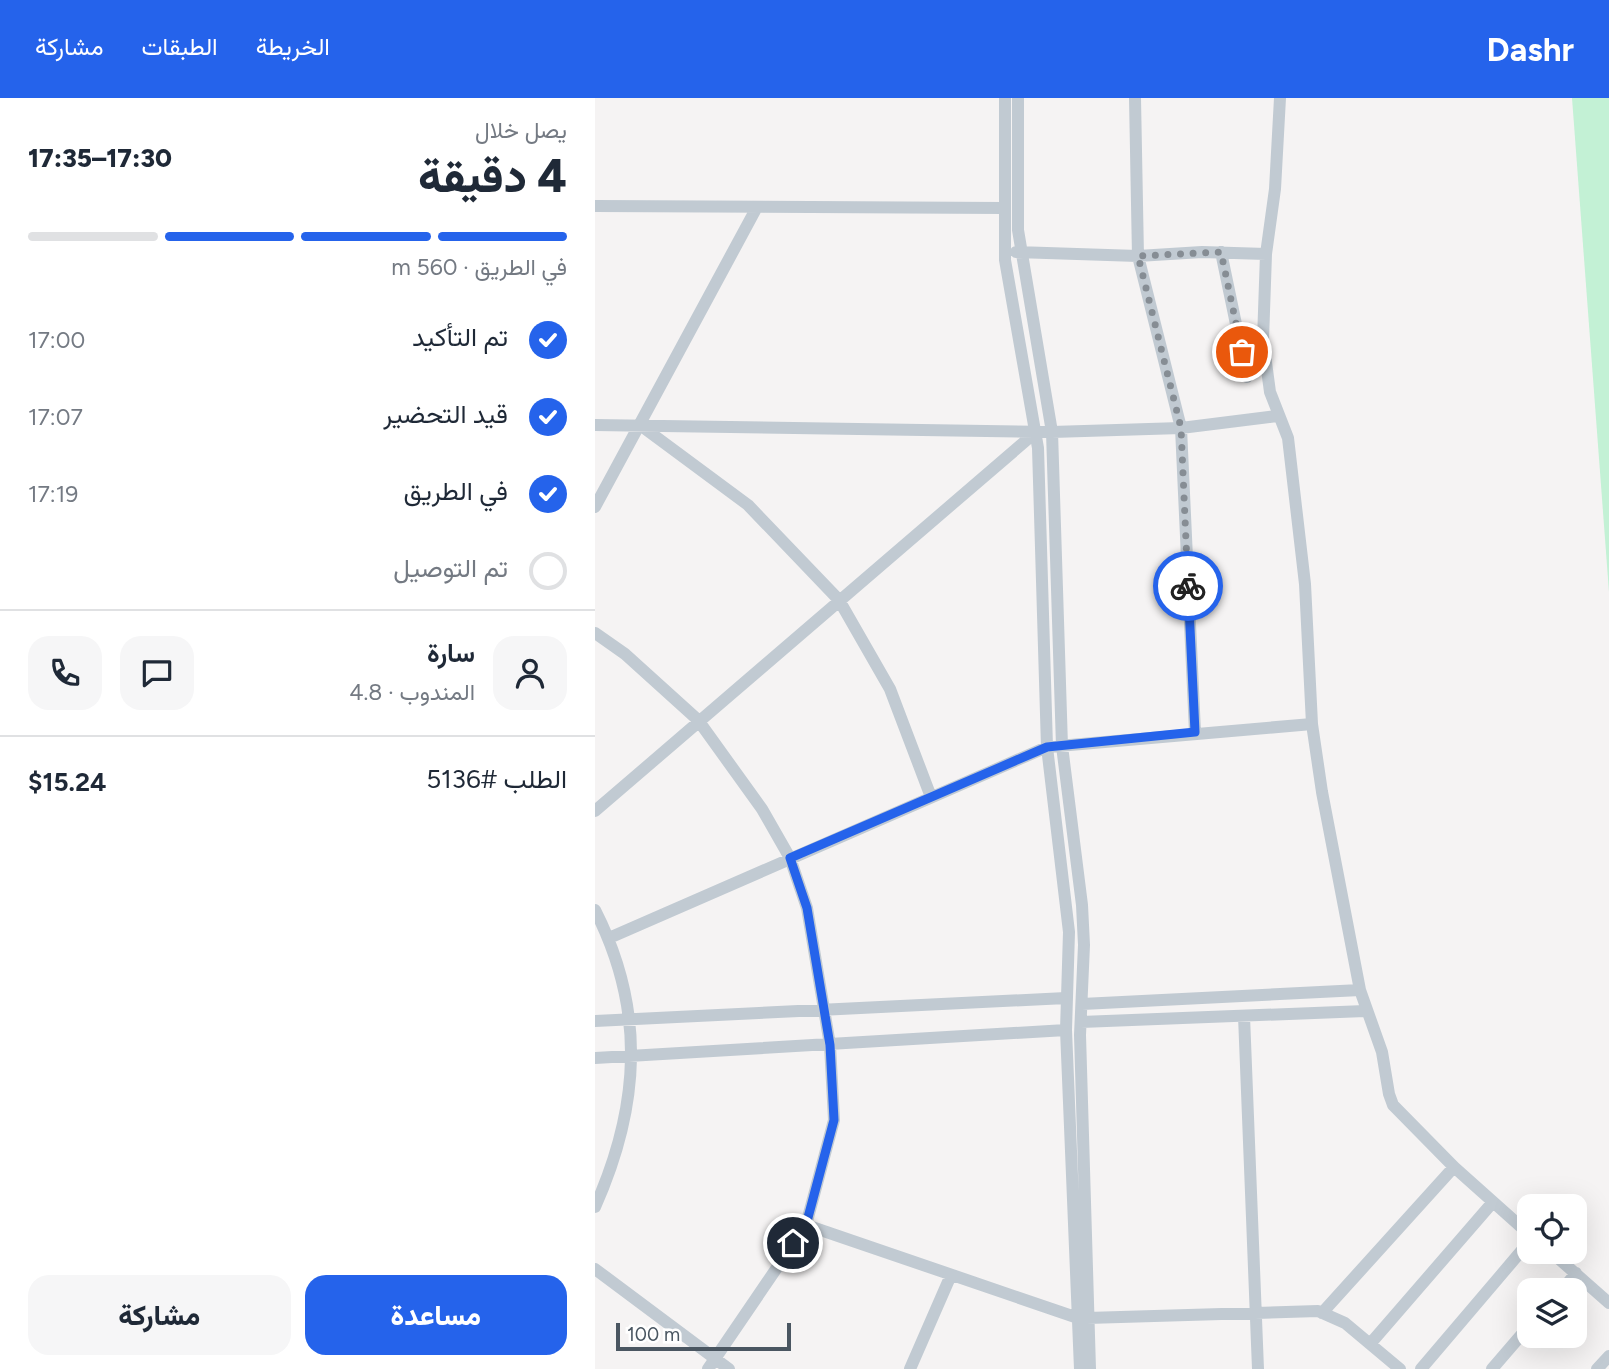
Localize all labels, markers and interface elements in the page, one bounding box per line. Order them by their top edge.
text: Dashr [1487,30,1574,69]
text: مشاركة [35,32,103,61]
text: الطبقات [141,32,218,61]
text: الخريطة [256,32,330,61]
text: يصل خلال [475,116,567,144]
text: 17:30–17:35 [28,142,172,174]
text: 4 دقيقة [418,148,567,204]
text: في الطريق · 560 m [391,253,567,281]
text: تم التأكيد [412,321,508,353]
icon: check [529,321,567,359]
pin [1212,322,1272,382]
text: 17:00 [28,326,85,354]
icon: bag [1223,333,1261,371]
text: قيد التحضير [383,398,508,430]
icon: check [529,398,567,436]
text: 17:07 [28,403,83,431]
text: في الطريق [404,475,508,507]
icon: check [529,475,567,513]
text: 17:19 [28,480,78,508]
courier [1153,551,1223,621]
text: تم التوصيل [393,552,508,584]
icon: bike [1169,567,1207,605]
button: phone [28,636,102,710]
button: chat [120,636,194,710]
button: person [493,636,567,710]
text: سارة [427,637,475,669]
text: المندوب · 4.8 [349,678,475,706]
text: الطلب #5136 [426,763,567,795]
text: $15.24 [28,766,106,798]
map controls [1517,1194,1587,1348]
button: locate [1517,1194,1587,1264]
pin [763,1213,823,1273]
icon: home [774,1224,812,1262]
button: مشاركة [28,1275,291,1355]
button: مساعدة [305,1275,567,1355]
button: layers [1517,1278,1587,1348]
scale bar [616,1320,791,1352]
text: 100 m [627,1323,680,1346]

